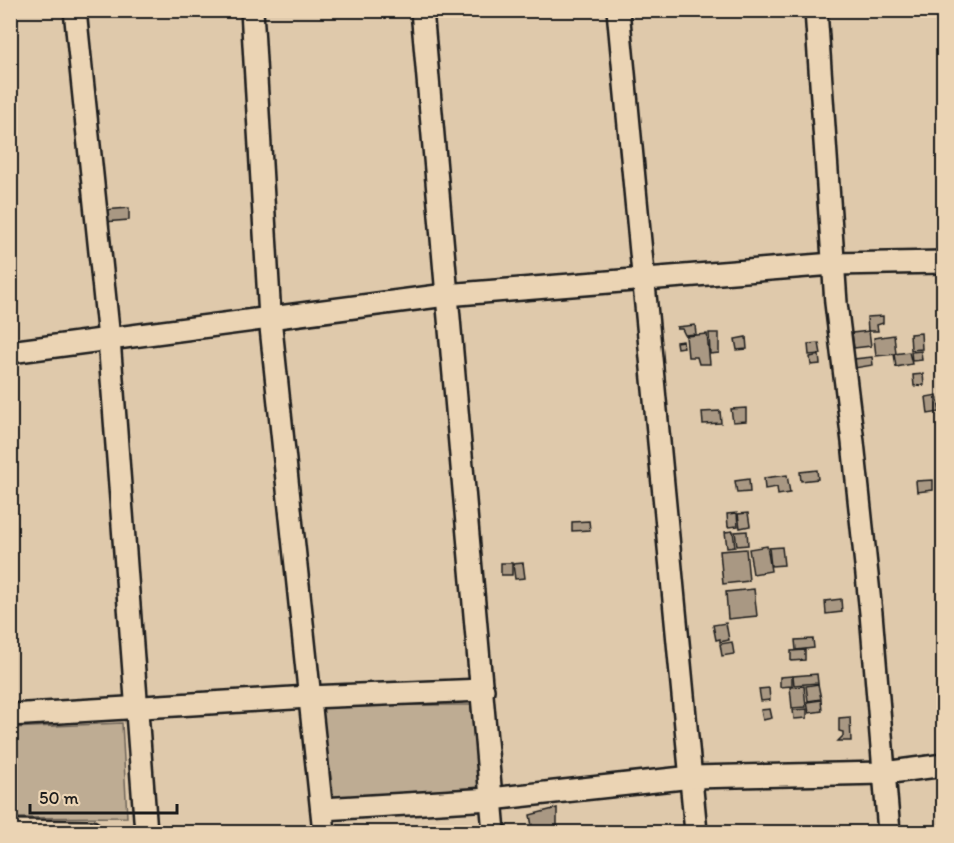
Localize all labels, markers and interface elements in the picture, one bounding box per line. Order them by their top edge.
scale bar [30,777,177,815]
text: 50 m [39,787,79,809]

